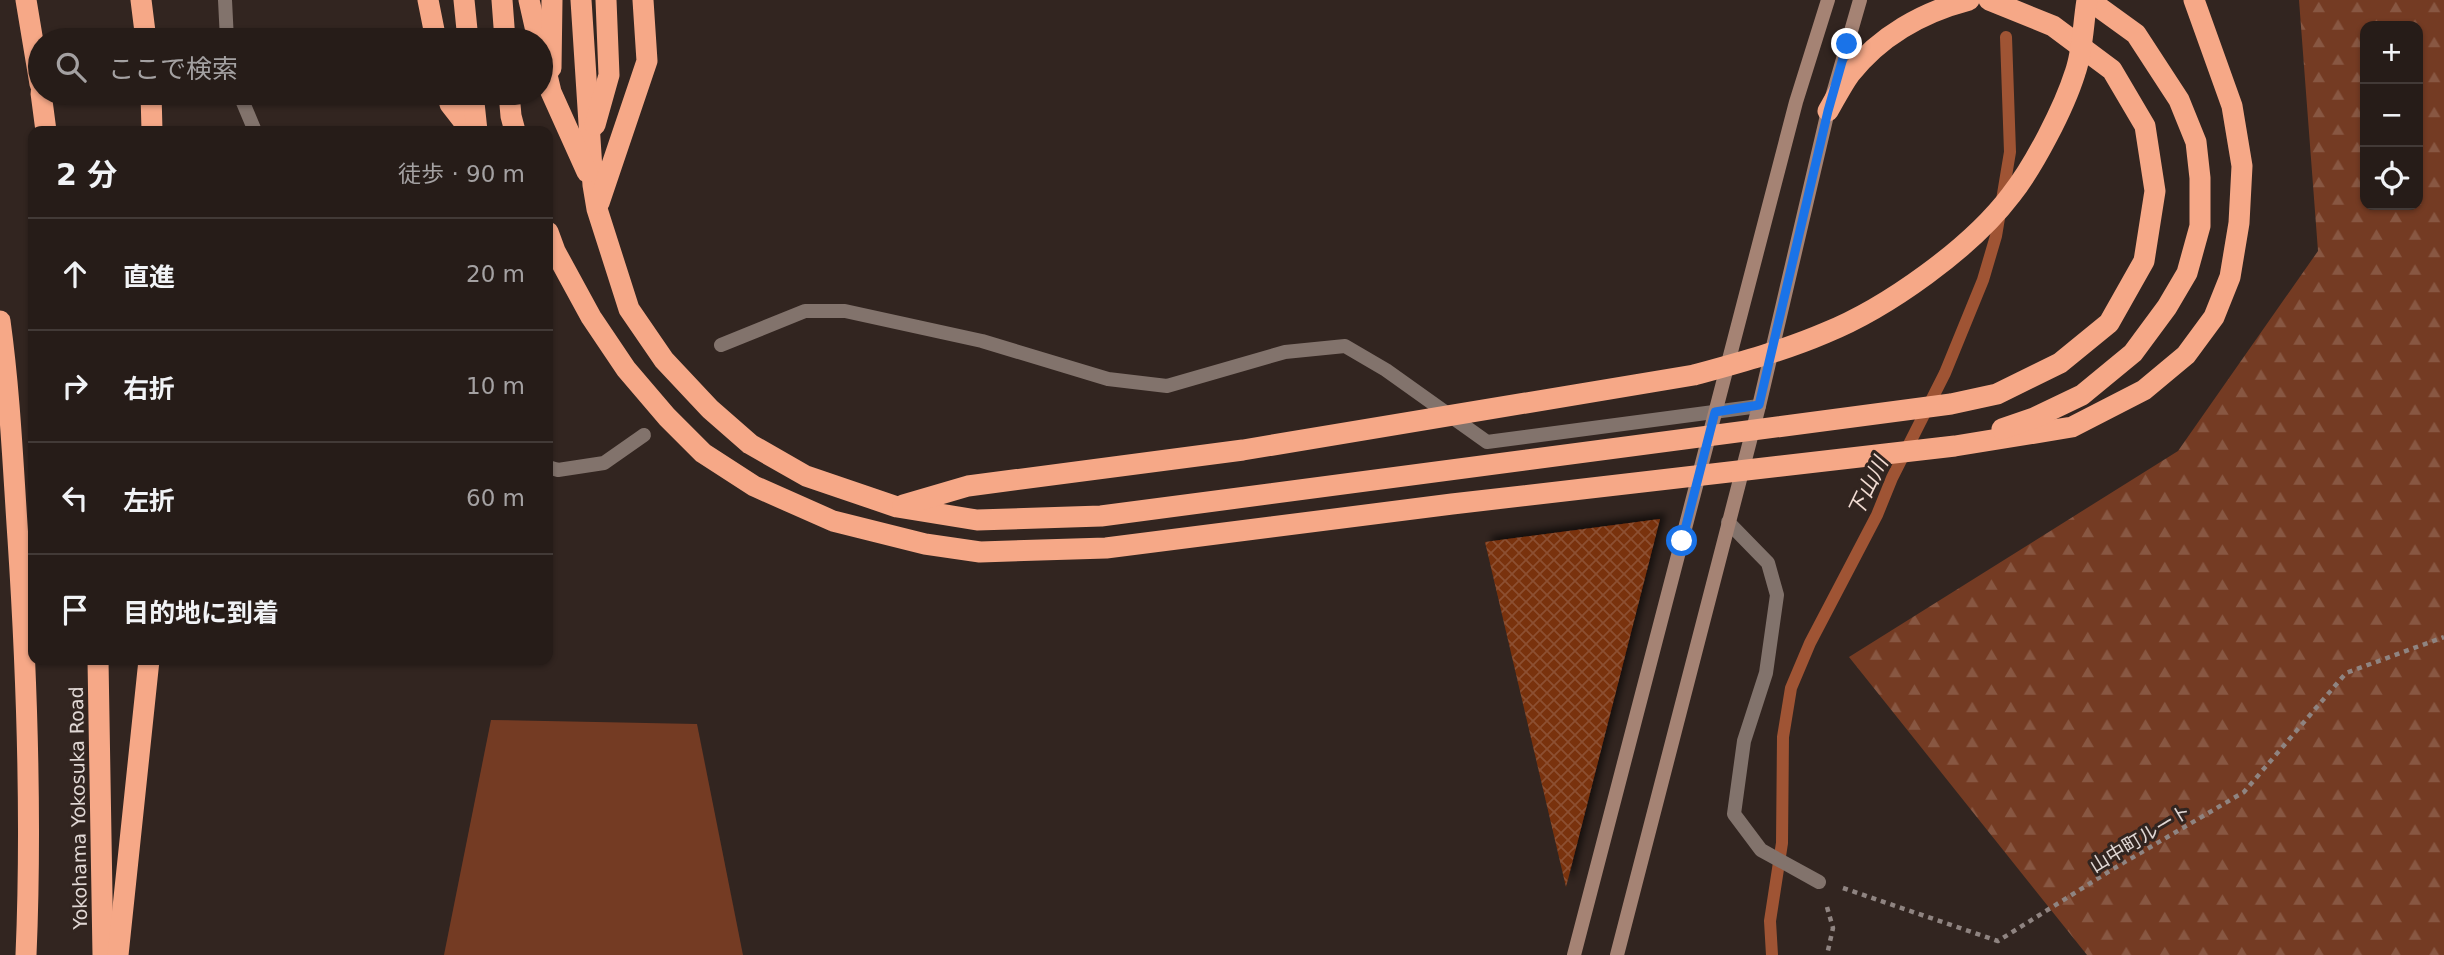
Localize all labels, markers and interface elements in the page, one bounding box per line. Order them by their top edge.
map controls [2360,21,2423,210]
button: + [2360,21,2423,84]
search box [28,28,553,105]
route end [1831,28,1862,59]
icon: search [52,48,90,86]
text: ここで検索 [108,54,238,84]
button: − [2360,84,2423,147]
button: locate [2360,147,2423,210]
text: 2 分 [56,157,117,192]
text: 徒歩 · 90 m [398,161,525,187]
icon: ahead [56,255,94,293]
text: 20 m [466,261,525,287]
text: 直進 [123,262,175,292]
icon: right [56,367,94,405]
text: 10 m [466,373,525,399]
text: 右折 [123,374,175,404]
water label: 下山川 [1843,452,1893,521]
icon: left [56,479,94,517]
text: 60 m [466,485,525,511]
text: 左折 [123,486,175,516]
route start [1666,525,1697,556]
icon: arrive [56,591,94,629]
text: 目的地に到着 [123,598,279,628]
street label: Yokohama Yokosuka Road [65,686,91,931]
street label: 山中町ルート [2085,799,2195,877]

